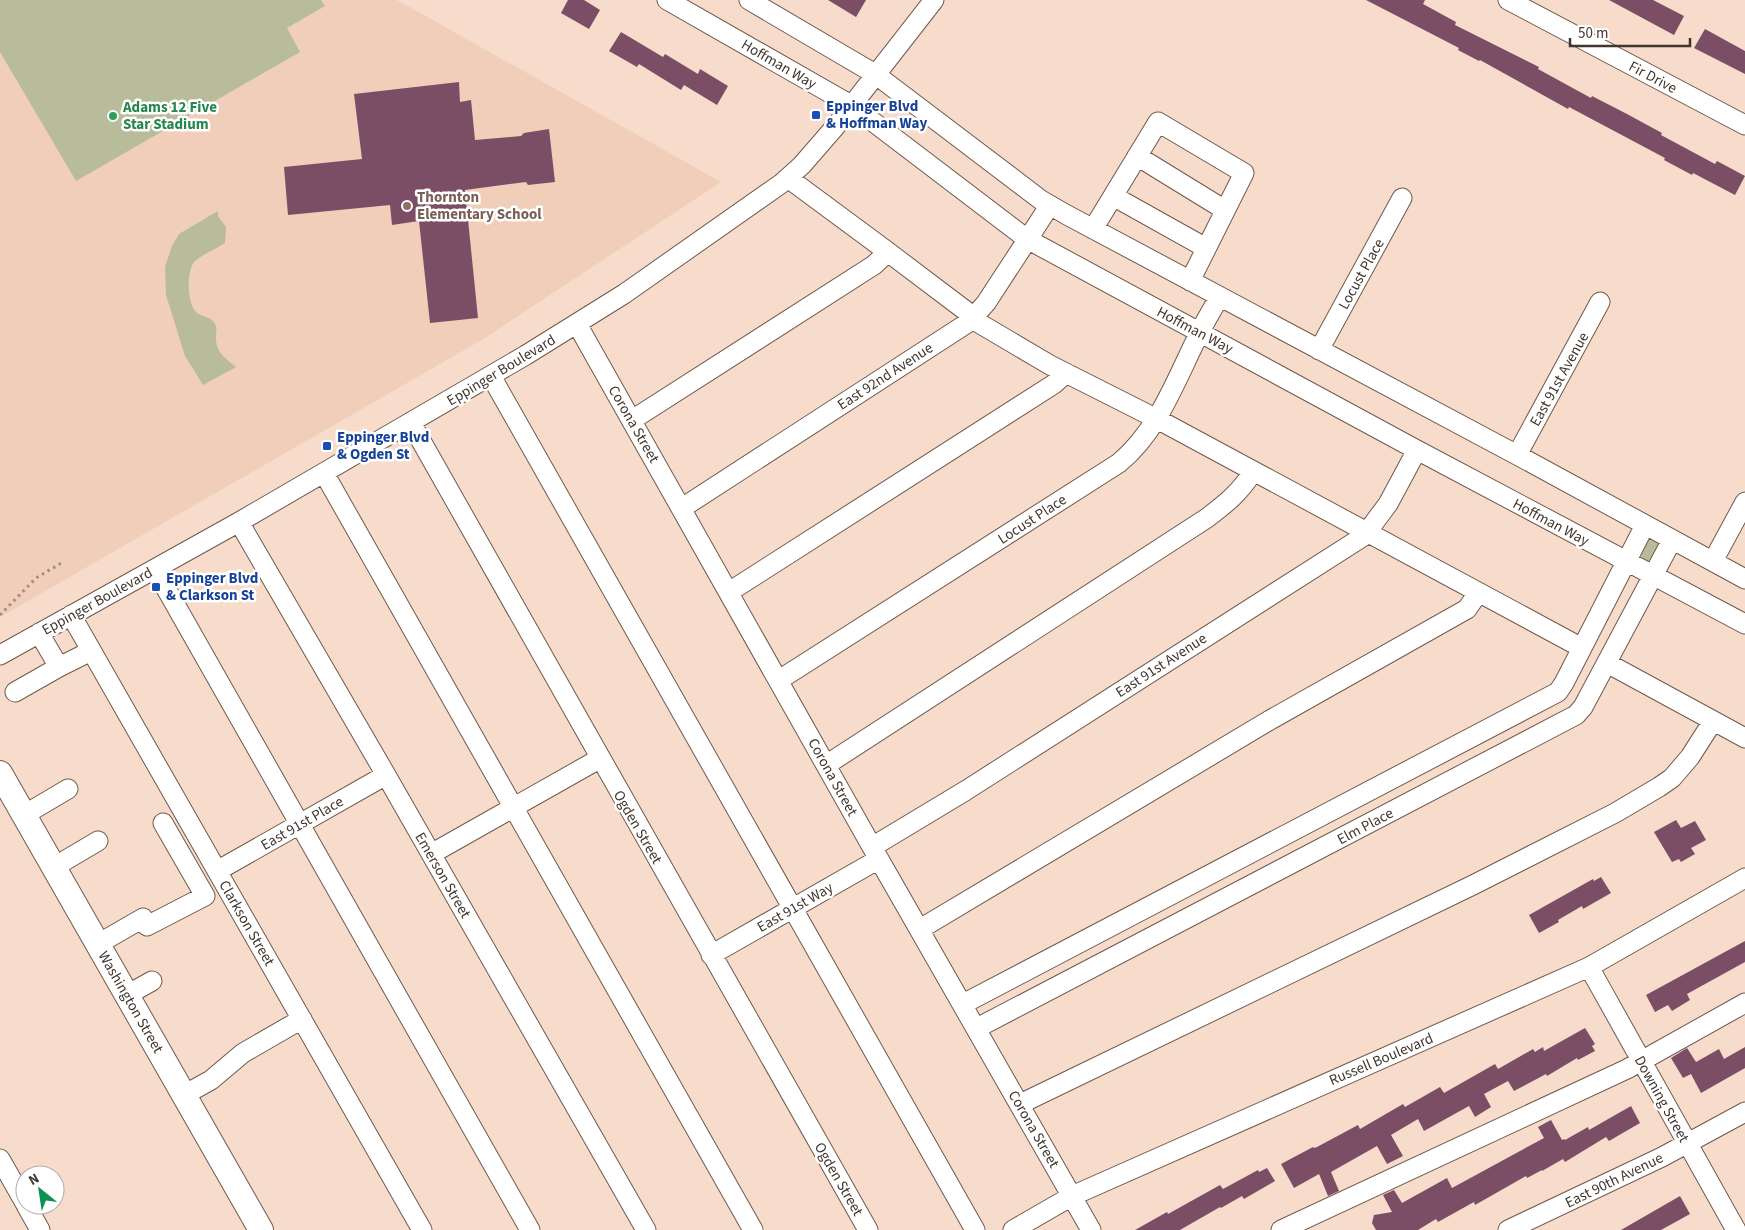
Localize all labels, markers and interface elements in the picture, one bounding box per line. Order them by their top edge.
scale bar [1570,15,1690,47]
text: 50 m [1578,23,1608,44]
street label: Hoffman Way [737,34,820,94]
street label: Fir Drive [1625,56,1681,99]
place label: Eppinger Blvd & Hoffman Way [826,96,927,134]
place label: Adams 12 Five Star Stadium [122,97,217,135]
marker: Eppinger Blvd & Hoffman Way [810,109,822,121]
marker: Adams 12 Five Star Stadium [107,110,119,122]
place label: Thornton Elementary School [417,187,542,225]
marker: Thornton Elementary School [401,200,413,212]
street label: Locust Place [1333,235,1390,314]
street label: Hoffman Way [1153,301,1237,359]
street label: East 91st Avenue [1525,328,1594,430]
street label: Eppinger Boulevard [443,330,560,411]
street label: East 92nd Avenue [833,338,937,415]
street label: Corona Street [603,382,664,467]
place label: Eppinger Blvd & Ogden St [337,427,429,465]
marker: Eppinger Blvd & Ogden St [321,440,333,452]
street label: Locust Place [994,489,1071,550]
street label: Hoffman Way [1509,493,1593,551]
street label: Eppinger Boulevard [38,562,156,641]
place label: Eppinger Blvd & Clarkson St [166,568,258,606]
marker: Eppinger Blvd & Clarkson St [150,581,162,593]
street label: East 91st Avenue [1112,628,1211,703]
street label: Corona Street [802,734,863,820]
street label: Ogden Street [608,787,667,868]
street label: East 91st Place [257,791,347,856]
street label: Elm Place [1333,803,1397,850]
street label: Emerson Street [409,828,476,922]
street label: Clarkson Street [214,877,280,970]
street label: East 91st Way [753,877,837,938]
street label: Washington Street [93,947,168,1057]
street label: Russell Boulevard [1326,1028,1437,1091]
street label: Downing Street [1629,1052,1694,1146]
street label: Corona Street [1003,1087,1064,1172]
street label: Ogden Street [809,1139,868,1220]
street label: East 90th Avenue [1562,1148,1667,1213]
north arrow [15,1165,65,1215]
text: N [25,1169,43,1191]

